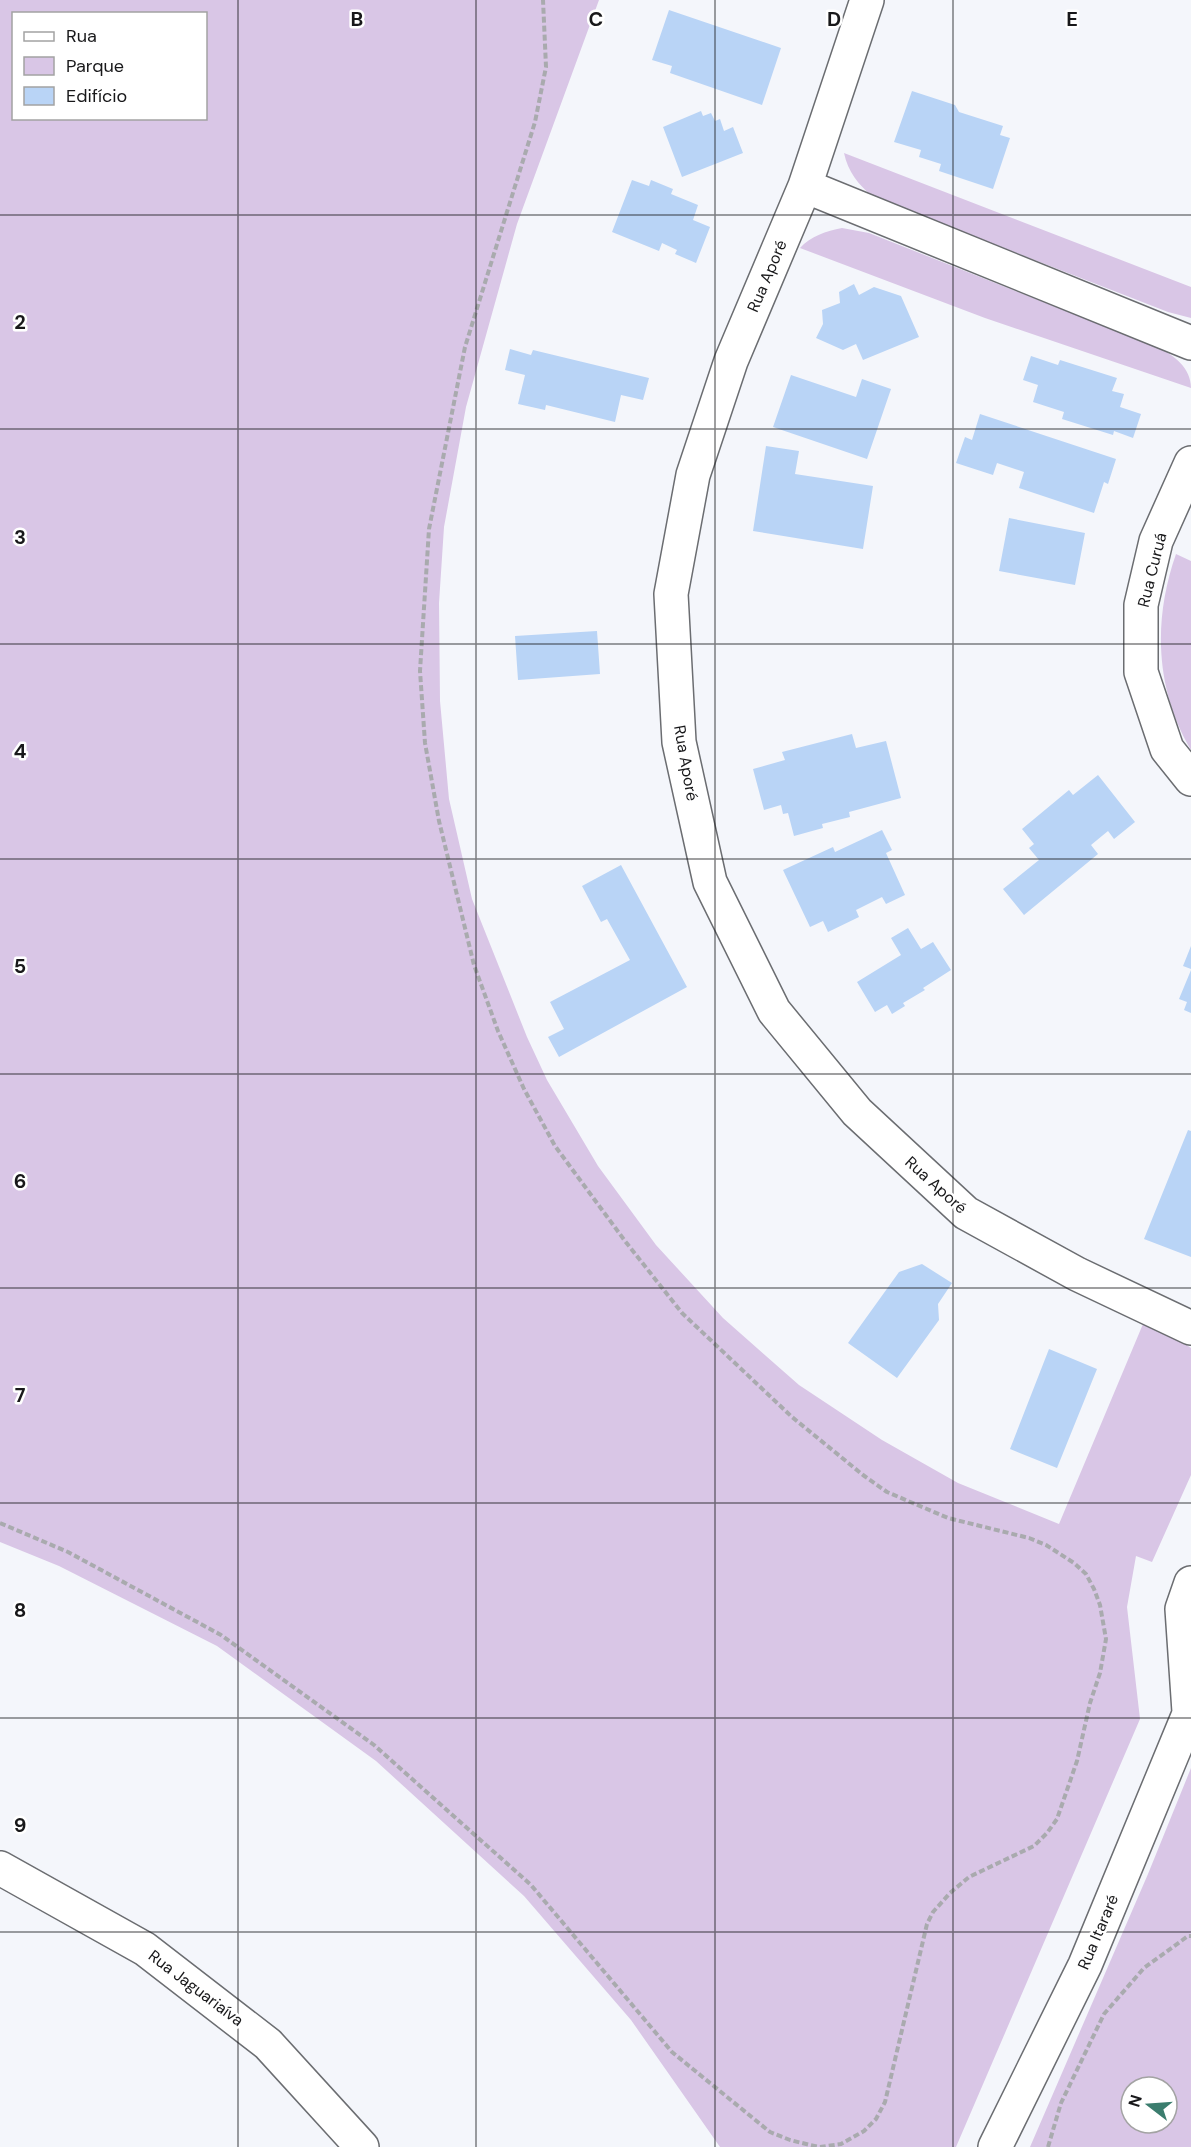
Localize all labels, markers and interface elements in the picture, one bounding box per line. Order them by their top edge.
text: B [351,6,363,32]
text: C [589,6,603,32]
text: D [827,6,841,32]
text: E [1066,6,1078,32]
legend [12,12,207,120]
text: Rua [66,24,97,48]
text: Parque [66,54,124,78]
text: Edifício [66,84,127,108]
street label: Rua Aporé [742,237,792,315]
text: 2 [14,309,26,335]
text: 3 [14,524,26,550]
street label: Rua Curuá [1133,531,1171,609]
street label: Rua Aporé [669,724,703,802]
text: 4 [14,738,27,764]
text: 5 [14,953,26,979]
street label: Rua Aporé [901,1152,971,1218]
text: 6 [14,1168,26,1194]
text: 7 [15,1382,26,1408]
text: 8 [14,1597,26,1623]
text: 9 [14,1812,26,1838]
street label: Rua Itararé [1073,1891,1123,1973]
street label: Rua Jaguariaíva [144,1945,248,2031]
north arrow [1119,2075,1179,2135]
text: N [1123,2092,1147,2109]

